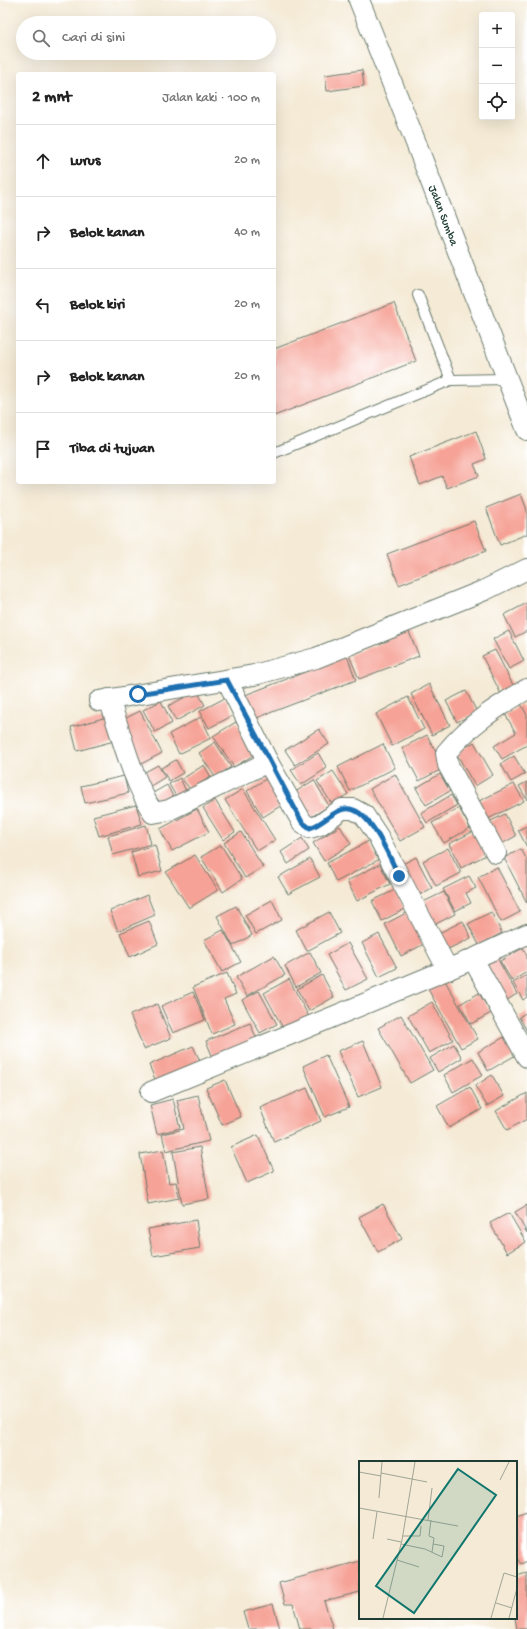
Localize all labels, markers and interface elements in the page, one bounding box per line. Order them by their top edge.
map controls [479,12,515,120]
button: + [479,12,515,48]
search box [16,16,276,60]
icon: search [30,27,52,49]
text: Cari di sini [62,29,125,47]
button: − [479,48,515,84]
button: locate [479,84,515,120]
text: 2 mnt [32,88,71,108]
text: Jalan kaki · 100 m [162,91,260,106]
icon: ahead [32,150,54,172]
text: Lurus [70,152,100,170]
text: 20 m [234,153,260,168]
street label: Jalan Sumba [424,184,460,248]
icon: right [32,222,54,244]
text: Belok kanan [70,224,144,242]
text: 40 m [234,225,260,240]
icon: left [32,294,54,316]
text: Belok kiri [70,296,125,314]
text: 20 m [234,297,260,312]
icon: right [32,366,54,388]
text: Belok kanan [70,368,144,386]
text: 20 m [234,369,260,384]
icon: arrive [32,438,54,460]
text: Tiba di tujuan [70,440,154,458]
route start [129,685,147,703]
route end [390,867,408,885]
inset map [359,1461,517,1619]

